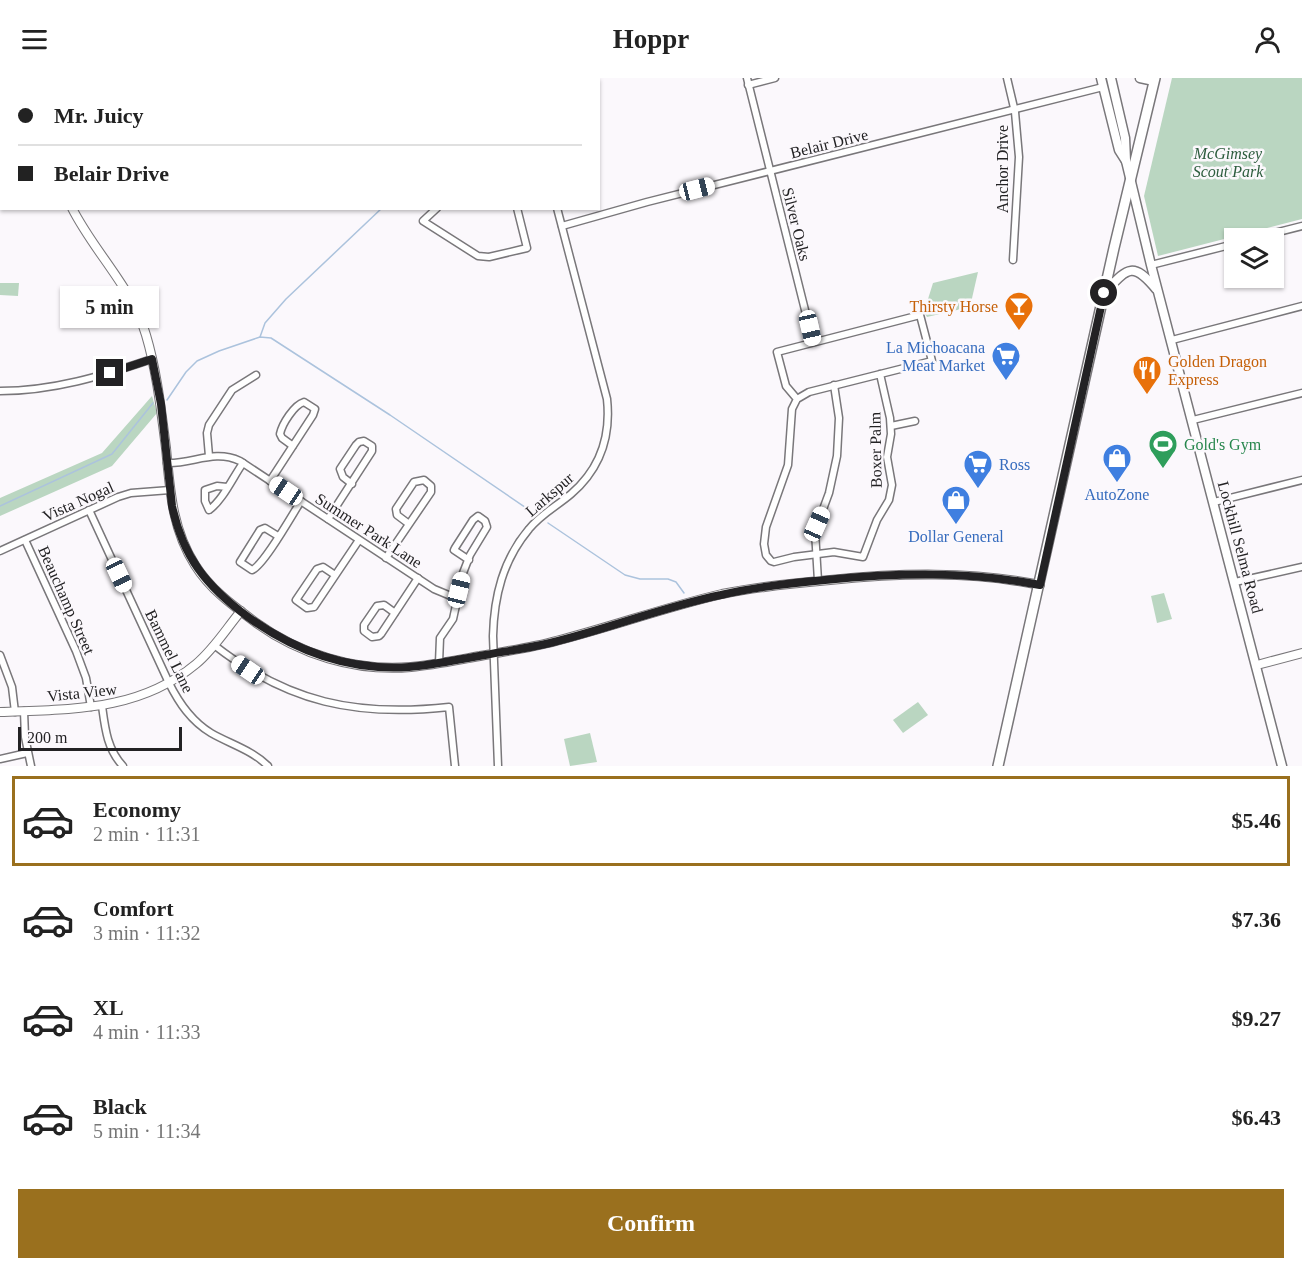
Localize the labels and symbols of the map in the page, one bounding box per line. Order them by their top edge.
street label: Anchor Drive [994,125,1011,213]
street label: Belair Drive [788,126,870,161]
park label: McGimsey Scout Park [1193,145,1264,180]
car [677,176,717,202]
street label: Silver Oaks [779,186,814,263]
route start [1090,279,1117,306]
callout: 5 min [60,286,160,328]
bar icon: Thirsty Horse [1003,290,1035,332]
place label: Thirsty Horse [910,298,998,316]
car [797,308,823,348]
place label: La Michoacana Meat Market [886,339,986,374]
supermarket icon: La Michoacana Meat Market [990,340,1022,382]
place label: Golden Dragon Express [1168,353,1267,389]
restaurant icon: Golden Dragon Express [1131,354,1163,396]
route end [96,359,123,386]
street label: Boxer Palm [866,411,885,488]
sports icon: Gold's Gym [1147,428,1179,470]
place label: Gold's Gym [1184,436,1262,454]
shop icon: AutoZone [1101,442,1133,484]
supermarket icon: Ross [962,448,994,490]
place label: Ross [999,456,1030,473]
street label: Larkspur [522,469,578,520]
car [266,473,306,509]
street label: Vista Nogal [40,478,117,526]
street label: Lockhill Selma Road [1215,479,1266,615]
shop icon: Dollar General [940,484,972,526]
place label: AutoZone [1085,486,1149,503]
street label: Summer Park Lane [312,490,425,571]
car [801,504,833,544]
place label: Dollar General [908,528,1004,545]
street label: Beauchamp Street [34,543,98,658]
car [103,555,135,595]
car [446,570,472,610]
street label: Bammel Lane [142,607,197,695]
car [228,652,268,688]
street label: Vista View [46,680,118,705]
scale bar [18,724,182,752]

